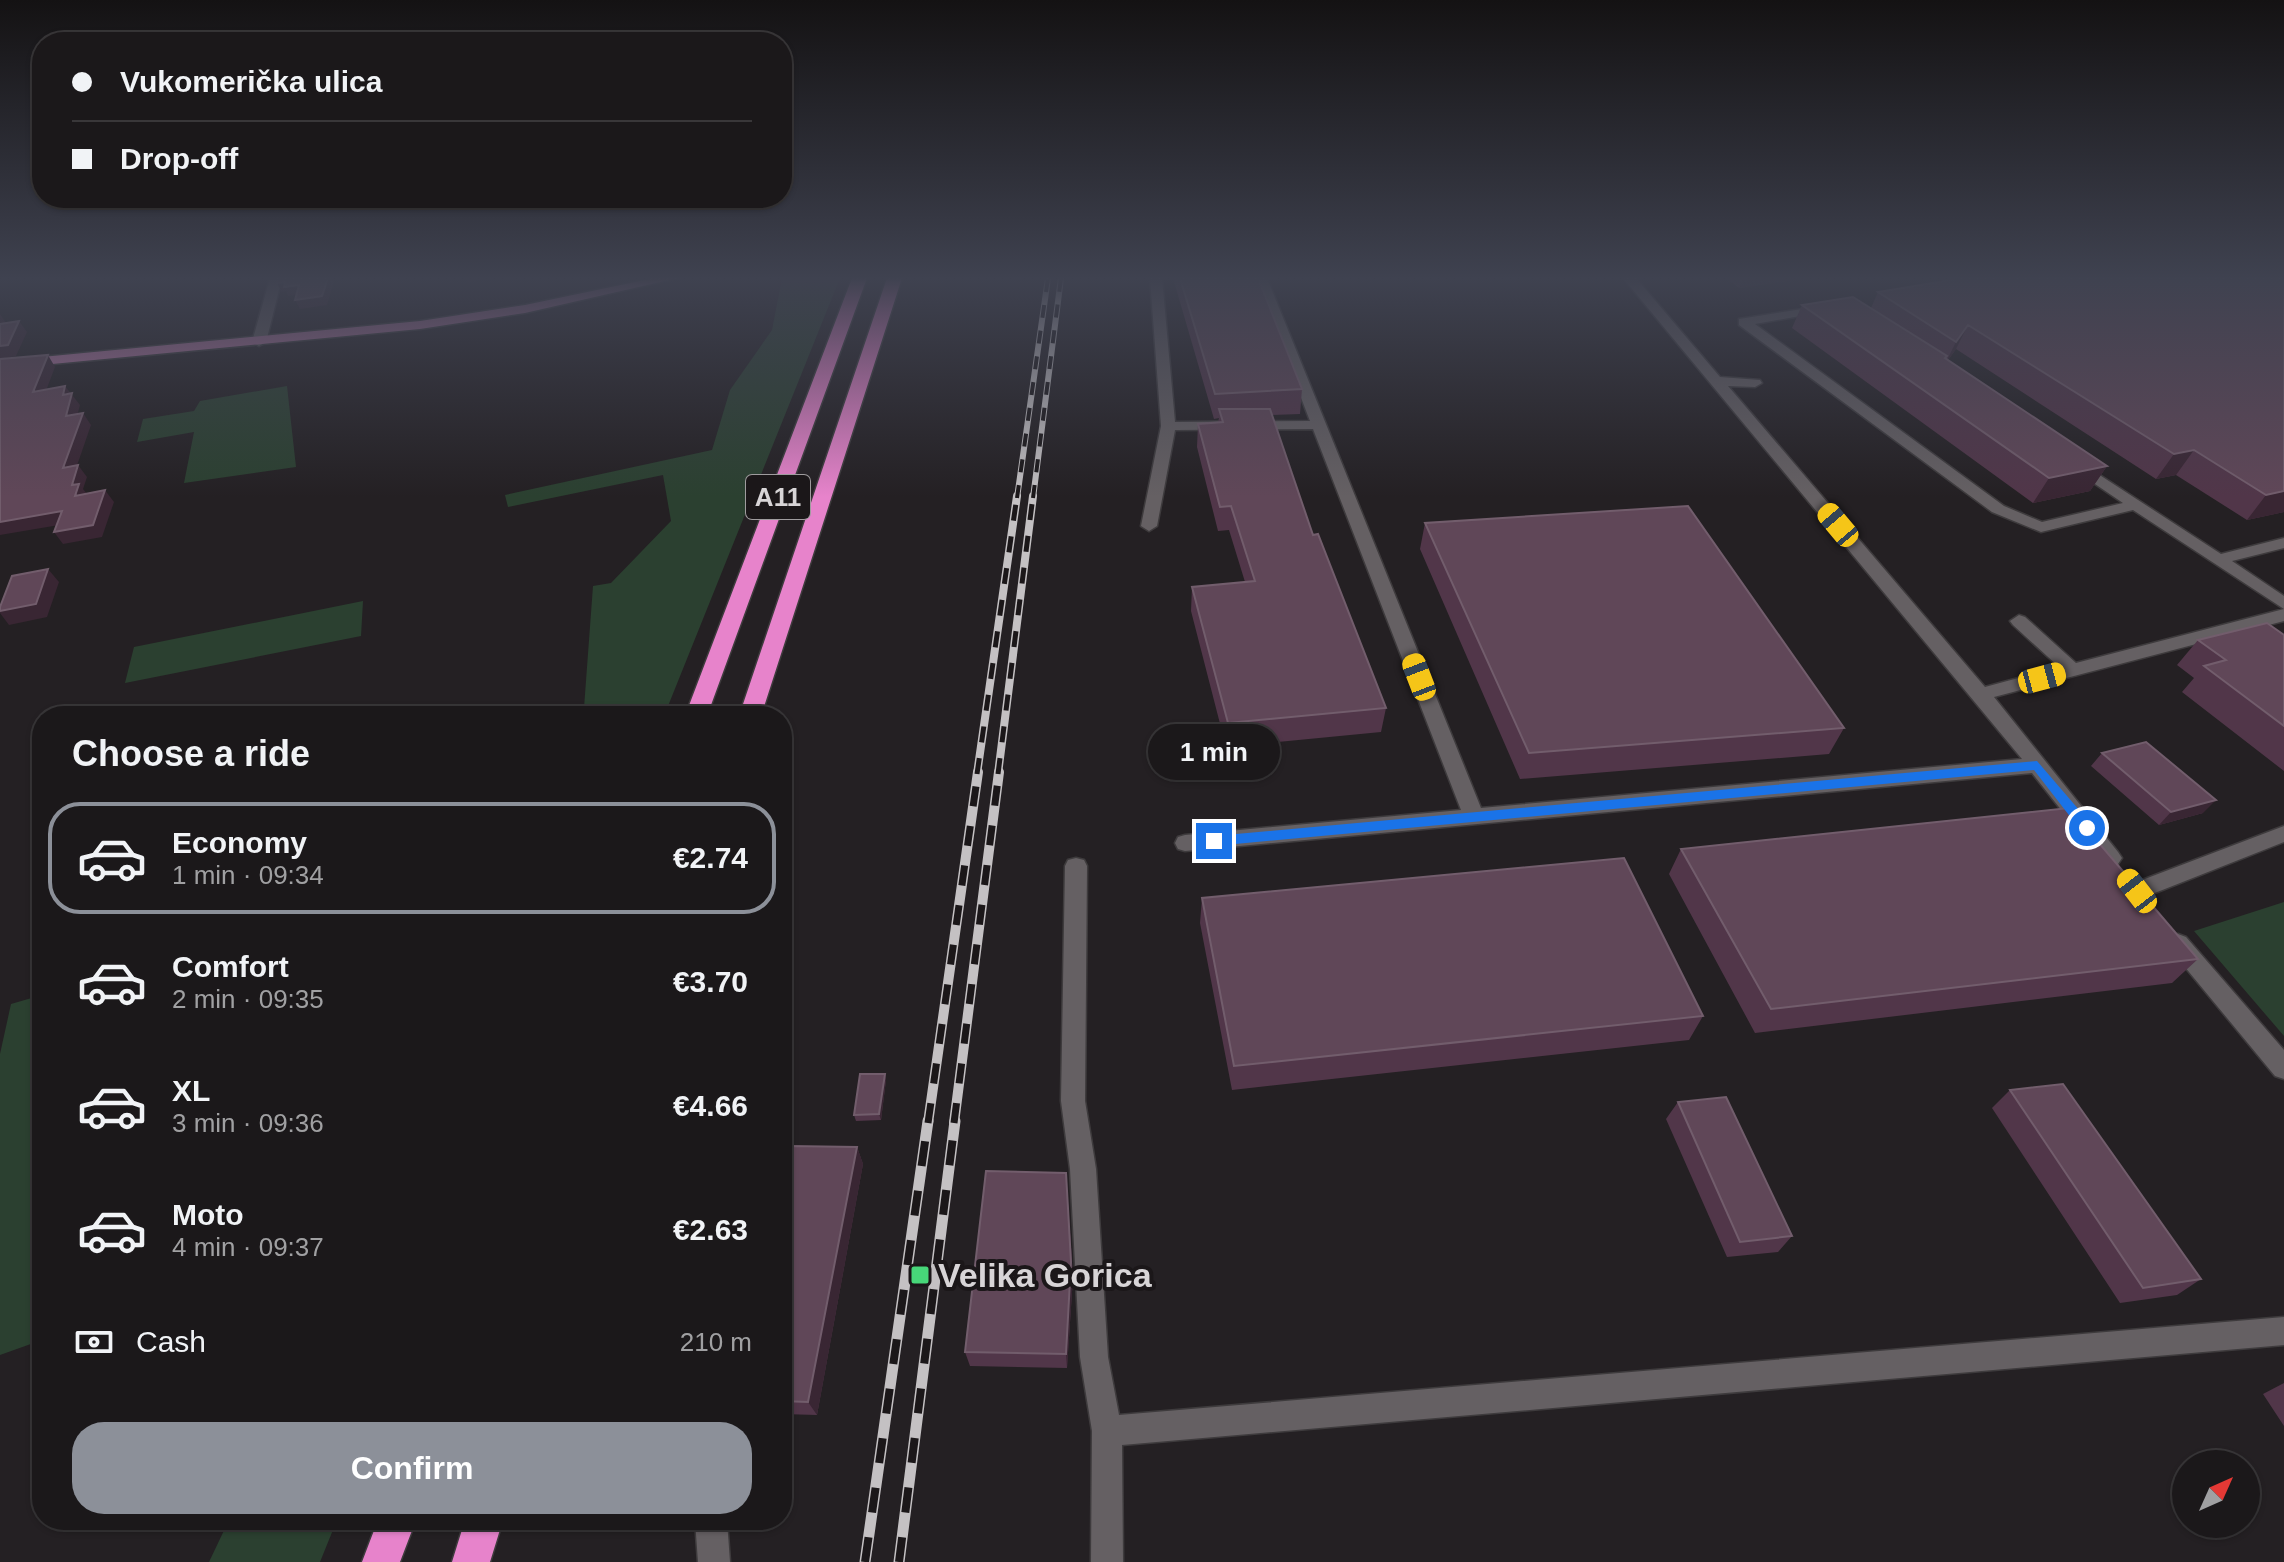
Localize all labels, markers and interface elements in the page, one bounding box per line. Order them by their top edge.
text: Vukomerička ulica [120,65,382,98]
text: Drop-off [120,142,238,175]
road number: A11 [746,475,810,519]
car [1813,499,1863,551]
car [1399,650,1439,704]
car [2016,660,2068,696]
callout: 1 min [1148,725,1280,781]
text: Choose a ride [72,733,310,774]
text: 1 min [1180,737,1248,767]
route start [2069,810,2105,846]
icon: car [76,822,148,894]
route end [1196,823,1232,859]
text: Economy [172,826,307,859]
text: €2.74 [673,841,748,874]
text: 1 min · 09:34 [172,860,324,890]
car [2113,865,2161,917]
icon: car [76,946,148,1018]
text: Comfort [172,950,289,983]
text: €3.70 [673,965,748,998]
text: 2 min · 09:35 [172,984,324,1014]
icon: car [76,1070,148,1142]
text: XL [172,1074,210,1107]
text: €4.66 [673,1089,748,1122]
text: 3 min · 09:36 [172,1108,324,1138]
icon: car [76,1194,148,1266]
text: Moto [172,1198,244,1231]
text: €2.63 [673,1213,748,1246]
text: 4 min · 09:37 [172,1232,324,1262]
place label: Velika Gorica [938,1256,1153,1294]
marker: Velika Gorica [909,1264,931,1286]
icon: cash [72,1320,116,1364]
text: Cash [136,1325,206,1358]
text: 210 m [680,1327,752,1357]
button: Confirm [72,1422,752,1514]
north arrow [2172,1450,2260,1538]
map controls [2172,1450,2260,1538]

